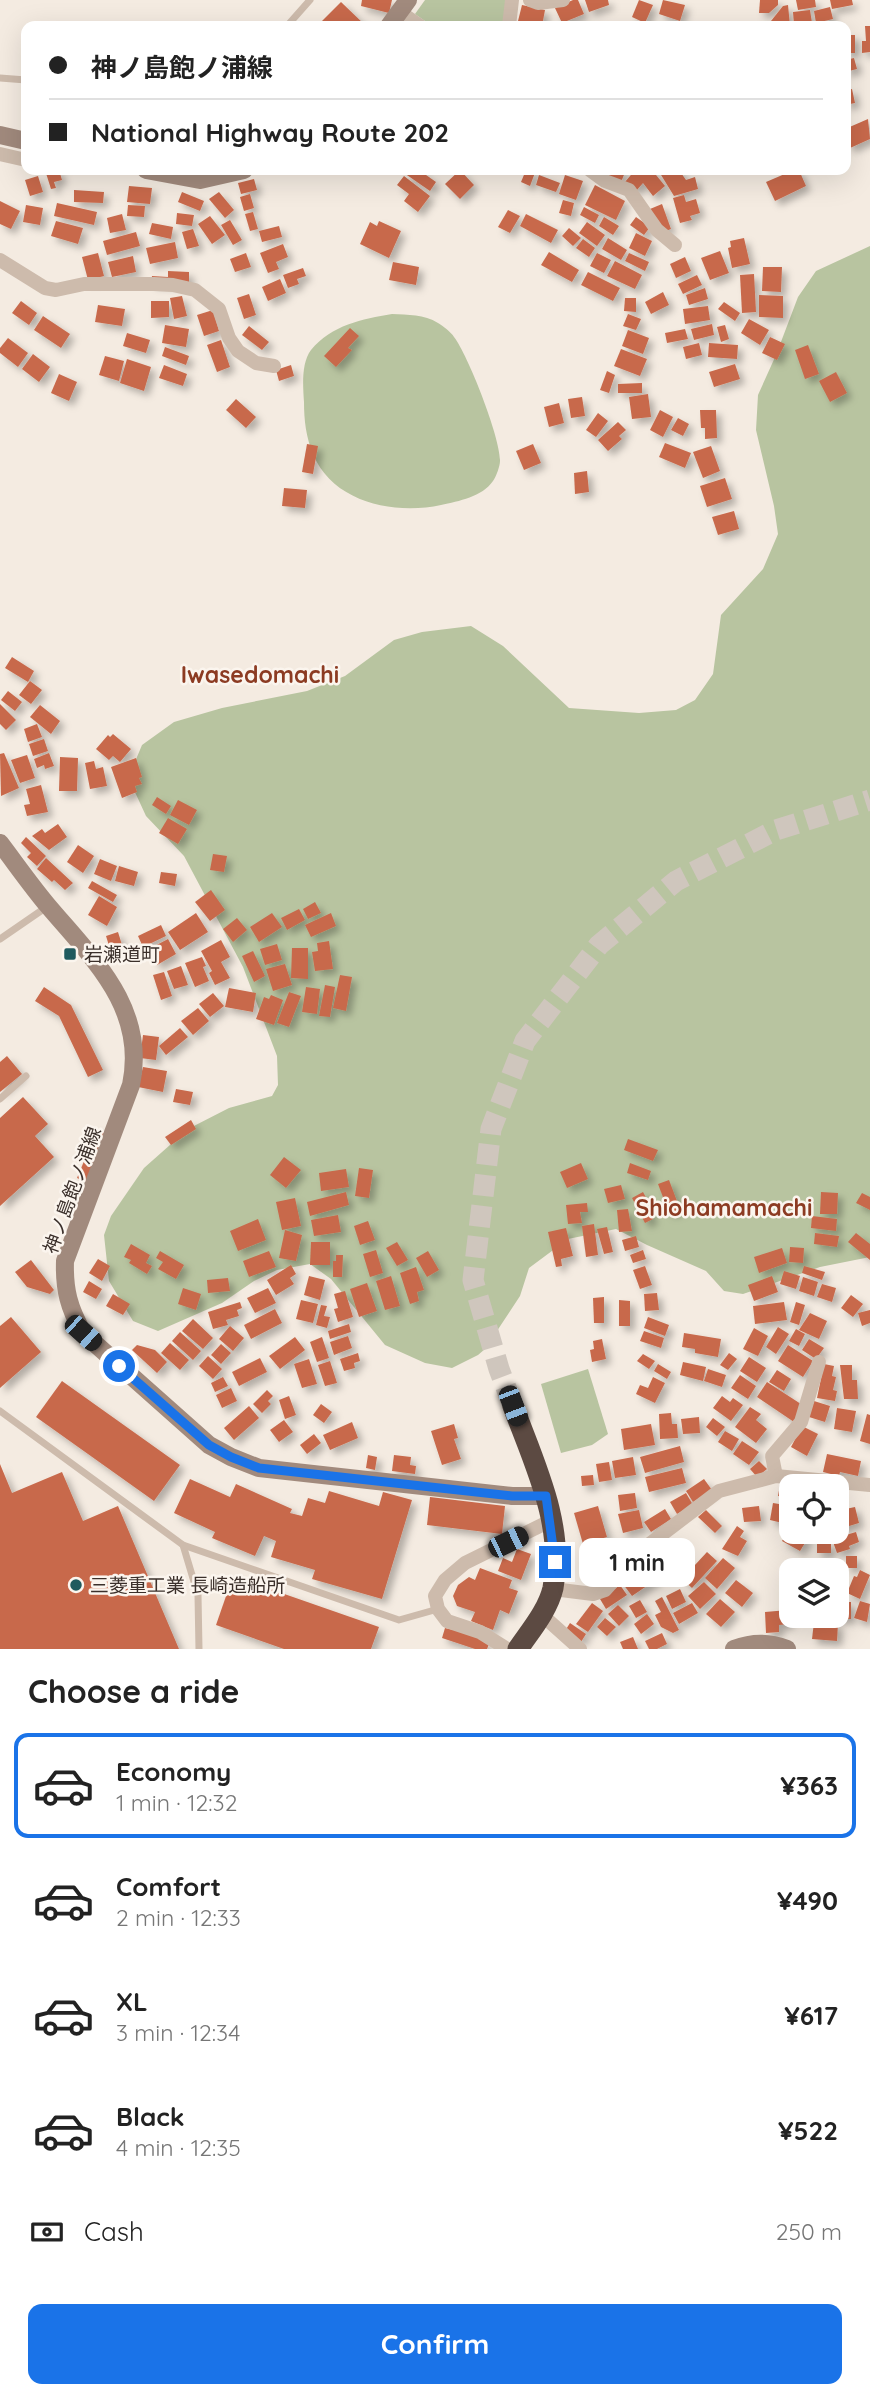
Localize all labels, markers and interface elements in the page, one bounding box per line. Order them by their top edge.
text: 神ノ島飽ノ浦線 [91,51,273,84]
text: National Highway Route 202 [91,116,449,149]
district label: Iwasedomachi [181,660,339,689]
place label: 岩瀬道町 [84,942,160,966]
marker: 岩瀬道町 [62,946,78,962]
street label: 神ノ島飽ノ浦線 [38,1123,106,1257]
district label: Shiohamamachi [635,1193,813,1222]
car [61,1311,106,1355]
route start [103,1350,135,1382]
car [496,1383,531,1429]
map controls [779,1474,849,1628]
button: locate [779,1474,849,1544]
car [485,1523,532,1561]
callout: 1 min [580,1538,695,1586]
route end [539,1546,571,1578]
text: 1 min [609,1548,665,1577]
button: layers [779,1558,849,1628]
place label: 三菱重工業 長崎造船所 [90,1573,285,1597]
marker: 三菱重工業 長崎造船所 [68,1577,84,1593]
text: Choose a ride [28,1671,240,1711]
icon: car [32,1754,95,1817]
text: Economy [116,1755,231,1788]
text: ¥363 [780,1769,838,1802]
text: 1 min · 12:32 [116,1788,237,1817]
icon: car [32,1869,95,1932]
text: Comfort [116,1870,221,1903]
text: ¥490 [777,1884,838,1917]
text: 2 min · 12:33 [116,1903,241,1932]
icon: car [32,1984,95,2047]
text: XL [116,1985,148,2018]
text: ¥617 [784,1999,838,2032]
text: 3 min · 12:34 [116,2018,240,2047]
icon: car [32,2099,95,2162]
text: Black [116,2100,185,2133]
text: ¥522 [778,2114,838,2147]
text: 4 min · 12:35 [116,2133,241,2162]
icon: cash [28,2213,66,2251]
text: Cash [84,2215,144,2248]
text: 250 m [776,2217,842,2246]
button: Confirm [28,2304,842,2384]

